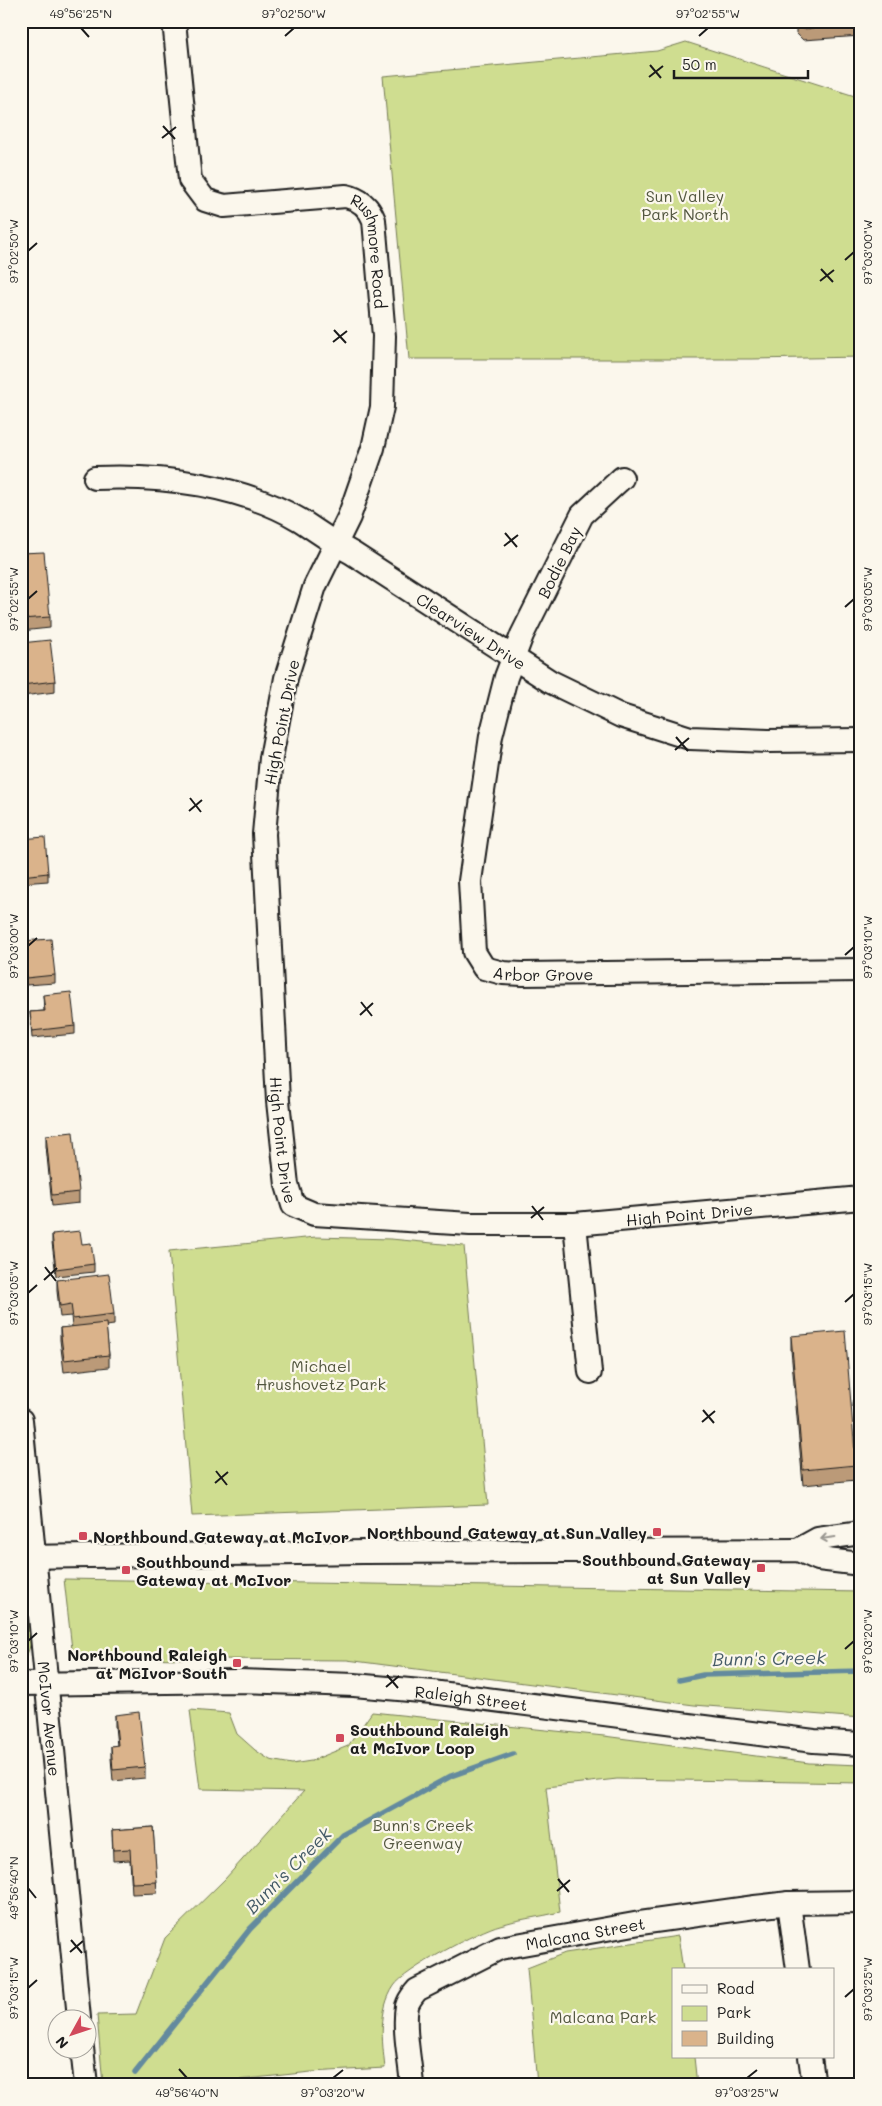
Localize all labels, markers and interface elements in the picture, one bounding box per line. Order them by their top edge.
text: 49°56'25"N [50,5,112,21]
text: 97°02'50"W [262,5,326,21]
text: 97°02'55"W [676,5,740,21]
scale bar [674,48,808,80]
text: 50 m [682,54,717,74]
park label: Sun Valley Park North [642,185,728,224]
street label: Rushmore Road [347,188,392,309]
text: 97°02'50"W [5,219,21,283]
text: 97°03'00"W [859,219,875,285]
street label: Bodie Bay [533,522,585,602]
text: 97°02'55"W [5,567,21,631]
text: 97°03'05"W [859,567,875,631]
street label: Clearview Drive [413,587,530,674]
street label: High Point Drive [259,658,303,786]
text: 97°03'00"W [5,913,21,979]
text: 97°03'10"W [859,915,875,979]
street label: Arbor Grove [491,960,593,985]
street label: High Point Drive [266,1076,302,1206]
street label: High Point Drive [625,1197,754,1230]
text: 97°03'05"W [5,1261,21,1325]
text: 97°03'15"W [859,1263,875,1325]
park label: Michael Hrushovetz Park [256,1355,386,1394]
place label: Northbound Gateway at Sun Valley [367,1522,647,1543]
place label: Northbound Gateway at McIvor [93,1526,349,1547]
marker: Northbound Gateway at Sun Valley [651,1526,663,1538]
marker: Northbound Gateway at McIvor [77,1530,89,1542]
one-way arrow [820,1533,836,1543]
place label: Southbound Gateway at Sun Valley [582,1549,751,1588]
place label: Southbound Gateway at McIvor [136,1551,291,1590]
marker: Southbound Gateway at Sun Valley [755,1562,767,1574]
marker: Southbound Gateway at McIvor [120,1564,132,1576]
text: 97°03'10"W [5,1609,21,1673]
text: 97°03'20"W [859,1609,875,1673]
place label: Northbound Raleigh at McIvor South [67,1644,227,1683]
water label: Bunn's Creek [712,1645,826,1671]
marker: Northbound Raleigh at McIvor South [231,1657,243,1669]
street label: McIvor Avenue [34,1660,66,1777]
street label: Raleigh Street [414,1680,529,1715]
place label: Southbound Raleigh at McIvor Loop [350,1719,508,1758]
marker: Southbound Raleigh at McIvor Loop [334,1732,346,1744]
park label: Bunn's Creek Greenway [373,1814,473,1853]
water label: Bunn's Creek [239,1821,337,1919]
text: 49°56'40"N [5,1856,21,1920]
street label: Malcana Street [524,1912,646,1954]
text: 97°03'15"W [5,1957,21,2019]
text: 97°03'25"W [859,1957,875,2021]
legend [672,1968,834,2058]
text: Road [717,1978,754,1998]
text: Park [717,2002,751,2022]
park label: Malcana Park [550,2006,656,2027]
north arrow [48,2008,98,2058]
text: Building [717,2028,774,2048]
text: N [51,2032,72,2053]
text: 49°56'40"N [155,2084,219,2100]
text: 97°03'20"W [301,2084,365,2100]
text: 97°03'25"W [715,2084,779,2100]

